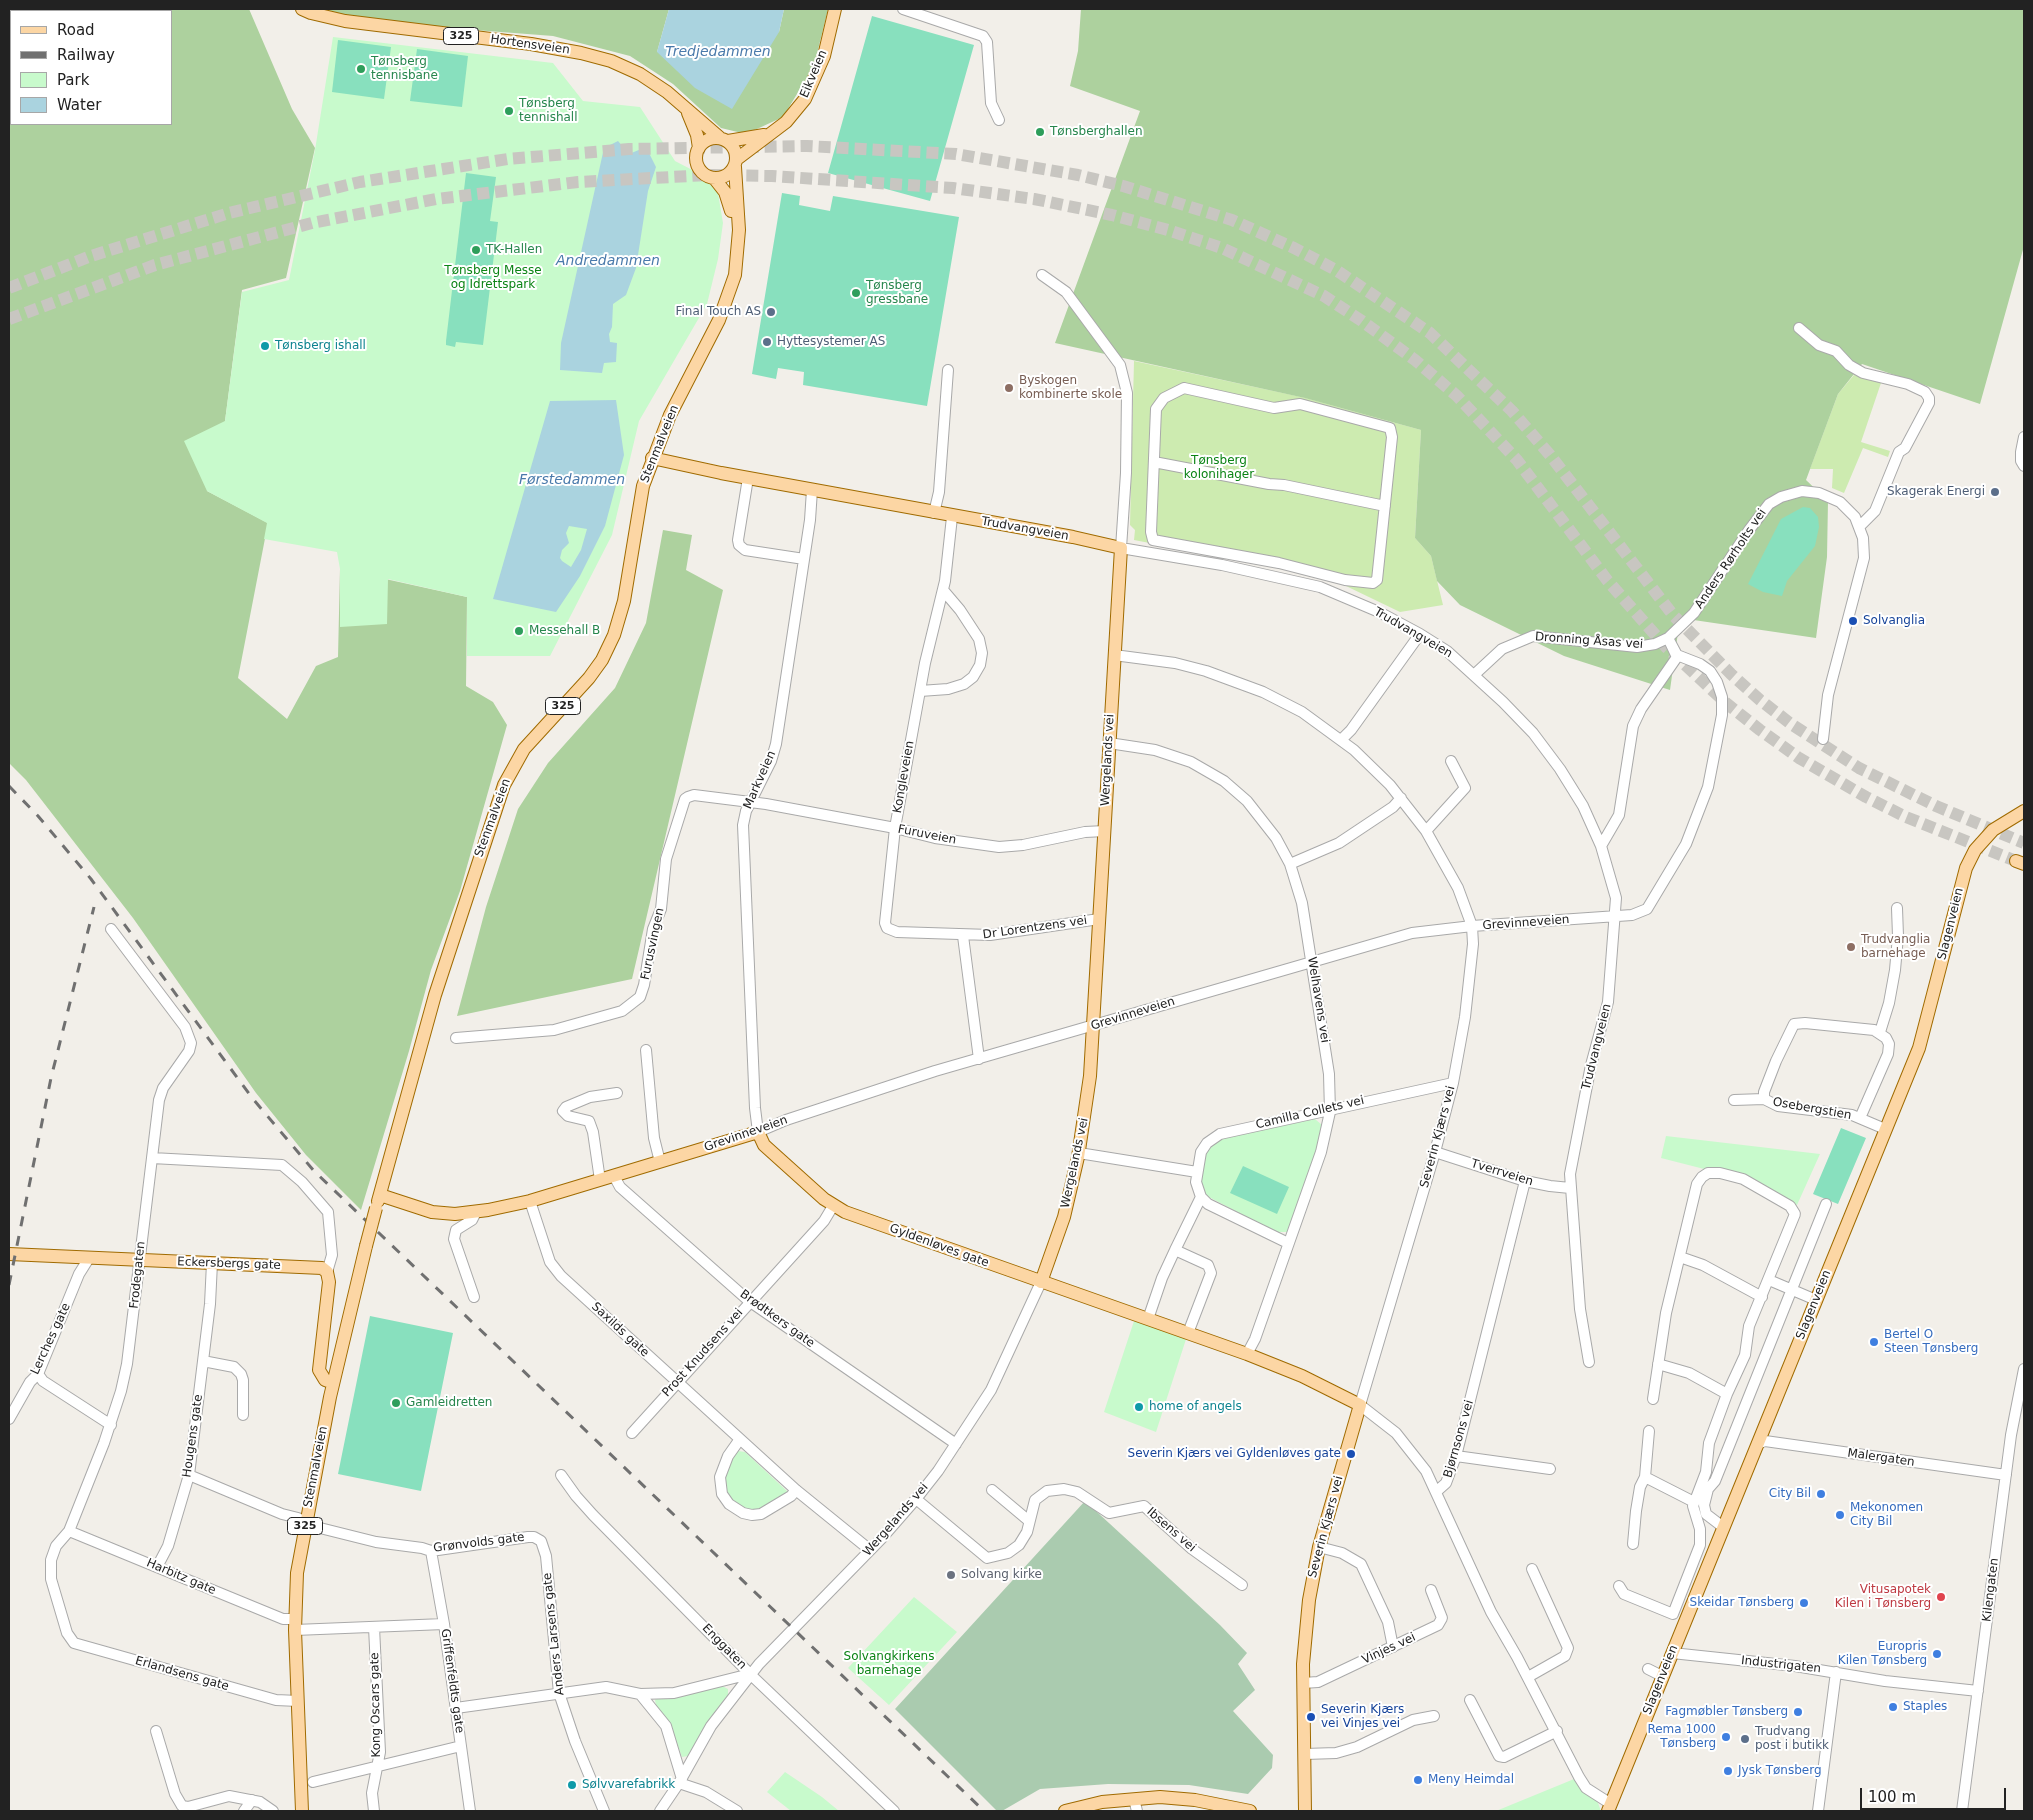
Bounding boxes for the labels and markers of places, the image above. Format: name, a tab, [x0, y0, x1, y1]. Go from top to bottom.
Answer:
place label: Tønsberg tennisbane	[371, 55, 438, 83]
marker: Tønsberg tennisbane	[355, 63, 367, 75]
place label: Tønsberg tennishall	[519, 97, 578, 125]
marker: Tønsberg tennishall	[503, 105, 515, 117]
place label: Tønsberghallen	[1050, 125, 1142, 139]
marker: Tønsberghallen	[1034, 126, 1046, 138]
place label: TK-Hallen	[486, 243, 542, 257]
marker: TK-Hallen	[470, 244, 482, 256]
place label: Tønsberg gressbane	[866, 279, 928, 307]
marker: Tønsberg gressbane	[850, 287, 862, 299]
place label: Final Touch AS	[675, 305, 761, 319]
marker: Final Touch AS	[765, 306, 777, 318]
place label: Hyttesystemer AS	[777, 335, 885, 349]
marker: Hyttesystemer AS	[761, 336, 773, 348]
place label: Tønsberg ishall	[275, 339, 366, 353]
marker: Tønsberg ishall	[259, 340, 271, 352]
place label: Byskogen kombinerte skole	[1019, 374, 1122, 402]
marker: Byskogen kombinerte skole	[1003, 382, 1015, 394]
place label: Skagerak Energi	[1887, 485, 1985, 499]
marker: Skagerak Energi	[1989, 486, 2001, 498]
place label: Solvanglia	[1863, 614, 1925, 628]
marker: Solvanglia	[1847, 615, 1859, 627]
place label: Messehall B	[529, 624, 600, 638]
marker: Messehall B	[513, 625, 525, 637]
place label: Trudvanglia barnehage	[1861, 933, 1930, 961]
marker: Trudvanglia barnehage	[1845, 941, 1857, 953]
place label: Bertel O Steen Tønsberg	[1884, 1328, 1978, 1356]
marker: Bertel O Steen Tønsberg	[1868, 1336, 1880, 1348]
place label: Gamleidretten	[406, 1396, 492, 1410]
marker: Gamleidretten	[390, 1397, 402, 1409]
place label: home of angels	[1149, 1400, 1242, 1414]
marker: home of angels	[1133, 1401, 1145, 1413]
place label: Severin Kjærs vei Gyldenløves gate	[1128, 1447, 1341, 1461]
marker: Severin Kjærs vei Gyldenløves gate	[1345, 1448, 1357, 1460]
place label: City Bil	[1769, 1487, 1811, 1501]
marker: City Bil	[1815, 1488, 1827, 1500]
place label: Mekonomen City Bil	[1850, 1501, 1923, 1529]
marker: Mekonomen City Bil	[1834, 1509, 1846, 1521]
place label: Solvang kirke	[961, 1568, 1042, 1582]
marker: Solvang kirke	[945, 1569, 957, 1581]
place label: Vitusapotek Kilen i Tønsberg	[1835, 1583, 1931, 1611]
marker: Vitusapotek Kilen i Tønsberg	[1935, 1591, 1947, 1603]
place label: Skeidar Tønsberg	[1690, 1596, 1794, 1610]
marker: Skeidar Tønsberg	[1798, 1597, 1810, 1609]
place label: Europris Kilen Tønsberg	[1838, 1640, 1927, 1668]
marker: Europris Kilen Tønsberg	[1931, 1648, 1943, 1660]
place label: Staples	[1903, 1700, 1947, 1714]
marker: Staples	[1887, 1701, 1899, 1713]
place label: Severin Kjærs vei Vinjes vei	[1321, 1703, 1404, 1731]
place label: Fagmøbler Tønsberg	[1665, 1705, 1788, 1719]
marker: Fagmøbler Tønsberg	[1792, 1706, 1804, 1718]
marker: Severin Kjærs vei Vinjes vei	[1305, 1711, 1317, 1723]
place label: Rema 1000 Tønsberg	[1647, 1723, 1716, 1751]
place label: Trudvang post i butikk	[1755, 1725, 1829, 1753]
marker: Rema 1000 Tønsberg	[1720, 1731, 1732, 1743]
marker: Trudvang post i butikk	[1739, 1733, 1751, 1745]
place label: Jysk Tønsberg	[1738, 1764, 1822, 1778]
marker: Jysk Tønsberg	[1722, 1765, 1734, 1777]
place label: Meny Heimdal	[1428, 1773, 1514, 1787]
marker: Meny Heimdal	[1412, 1774, 1424, 1786]
place label: Sølvvarefabrikk	[582, 1778, 675, 1792]
marker: Sølvvarefabrikk	[566, 1779, 578, 1791]

